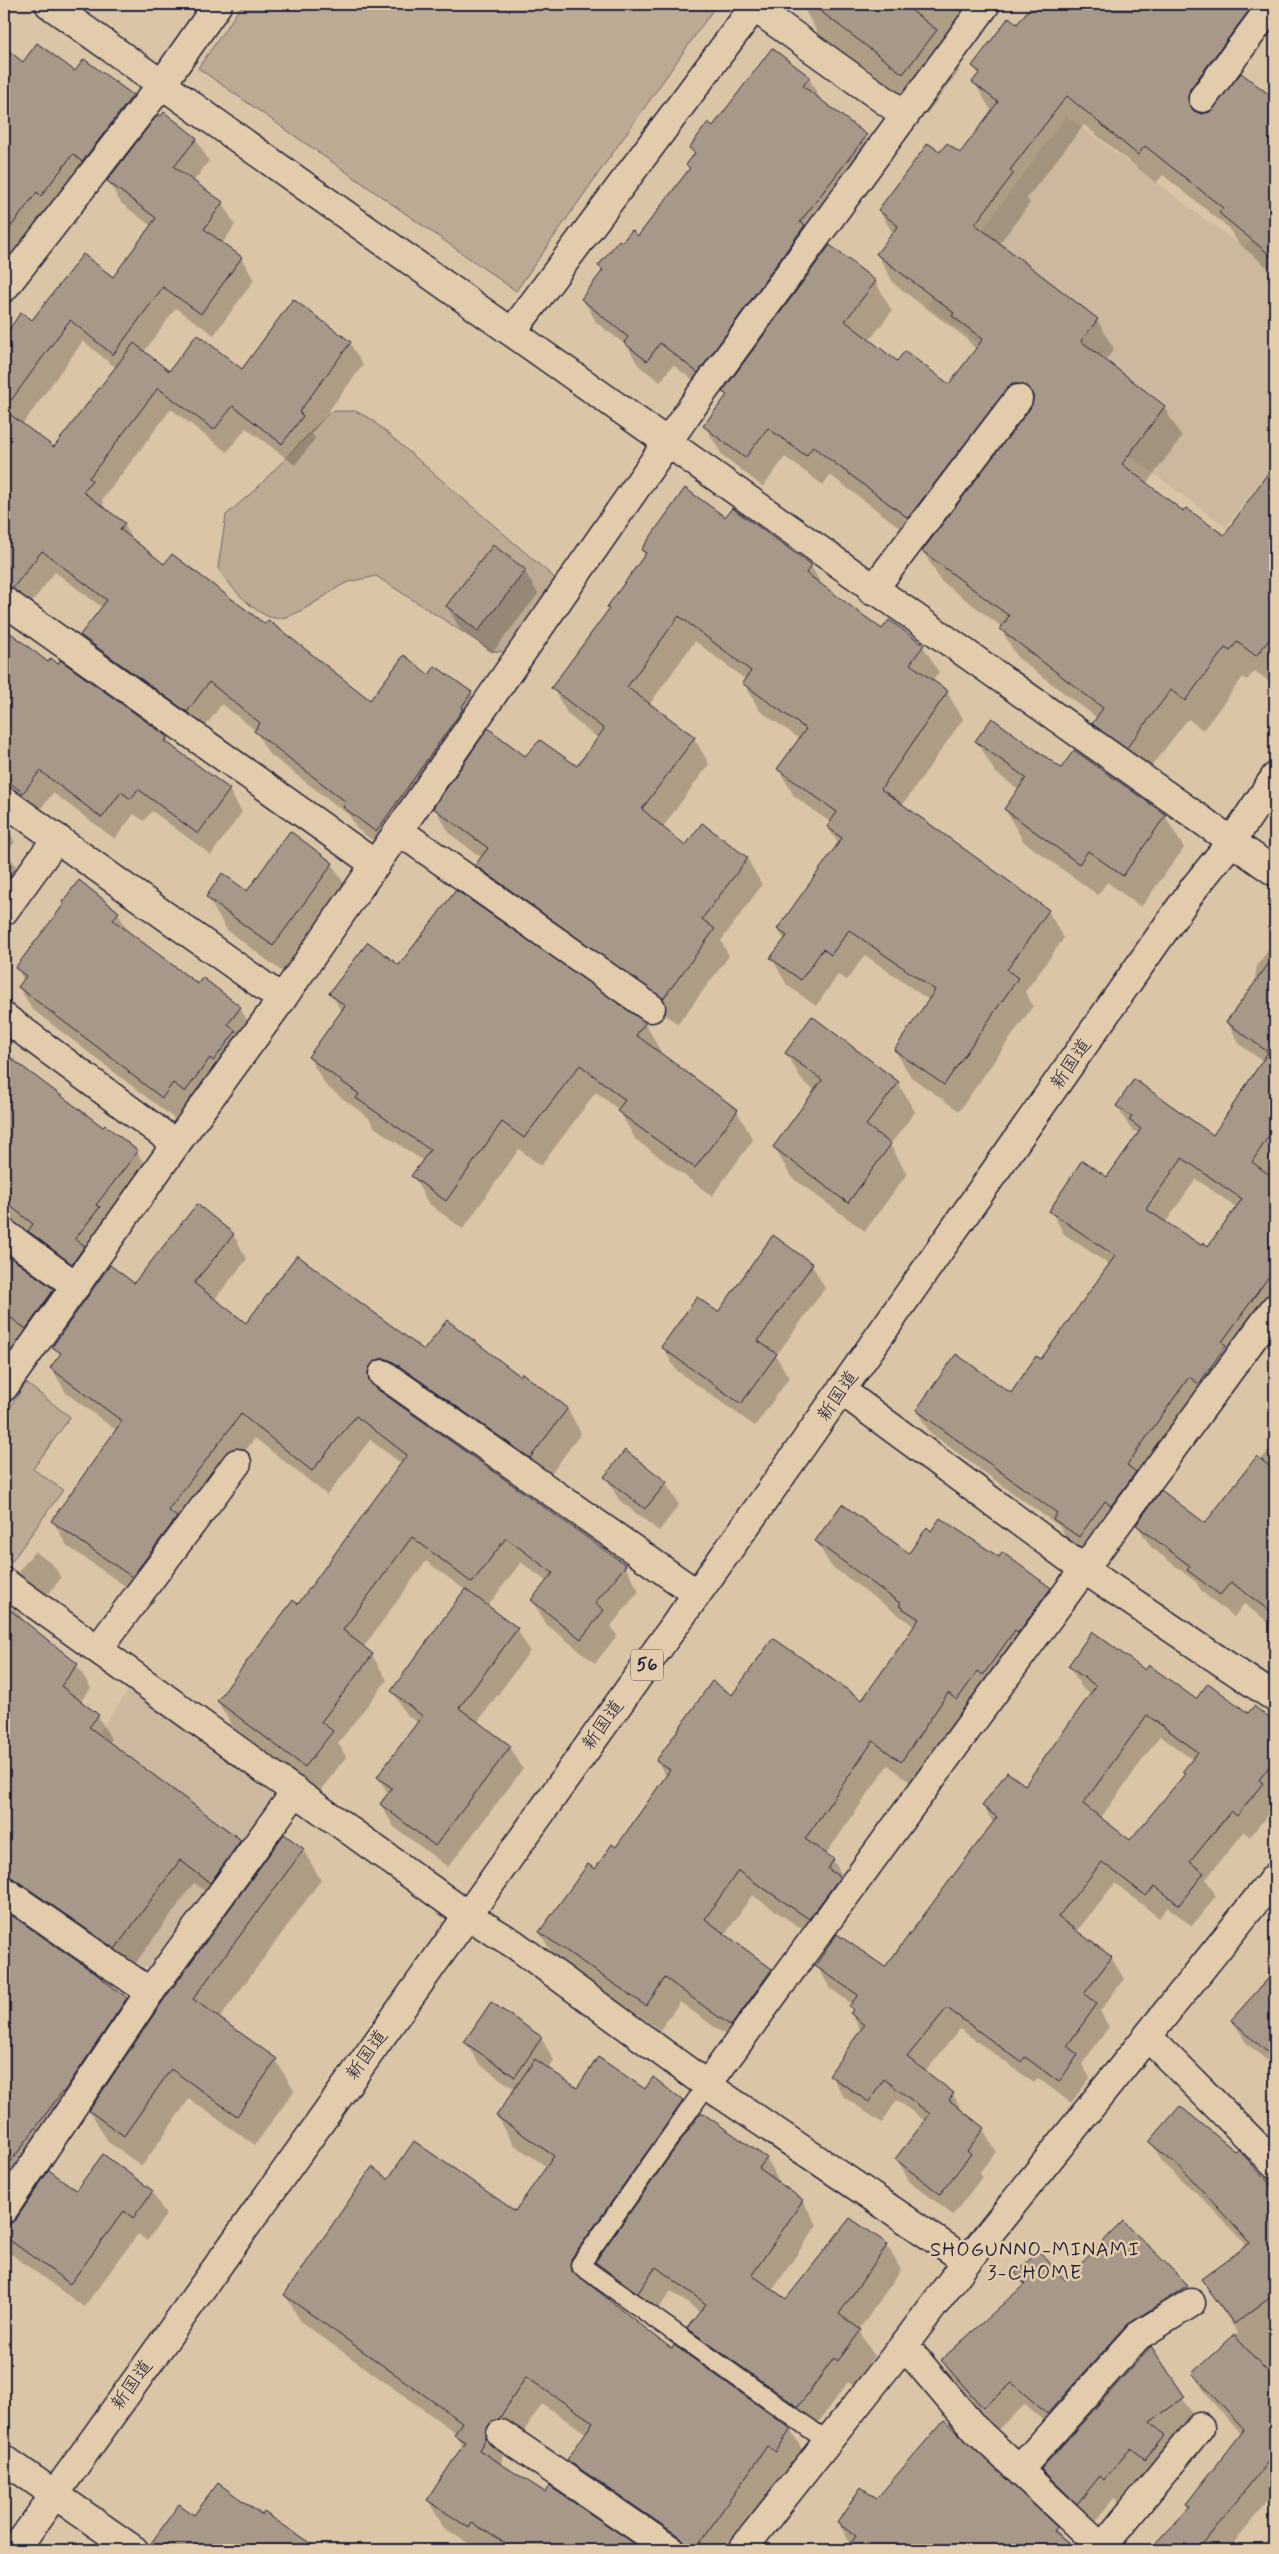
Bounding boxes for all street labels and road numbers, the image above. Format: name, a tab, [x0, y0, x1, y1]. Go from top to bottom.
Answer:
street label: 新国道	[1044, 1033, 1098, 1095]
street label: 新国道	[811, 1365, 865, 1427]
road number: 56	[631, 1650, 663, 1680]
street label: 新国道	[576, 1695, 630, 1755]
street label: 新国道	[340, 2025, 394, 2085]
street label: 新国道	[105, 2355, 159, 2415]

